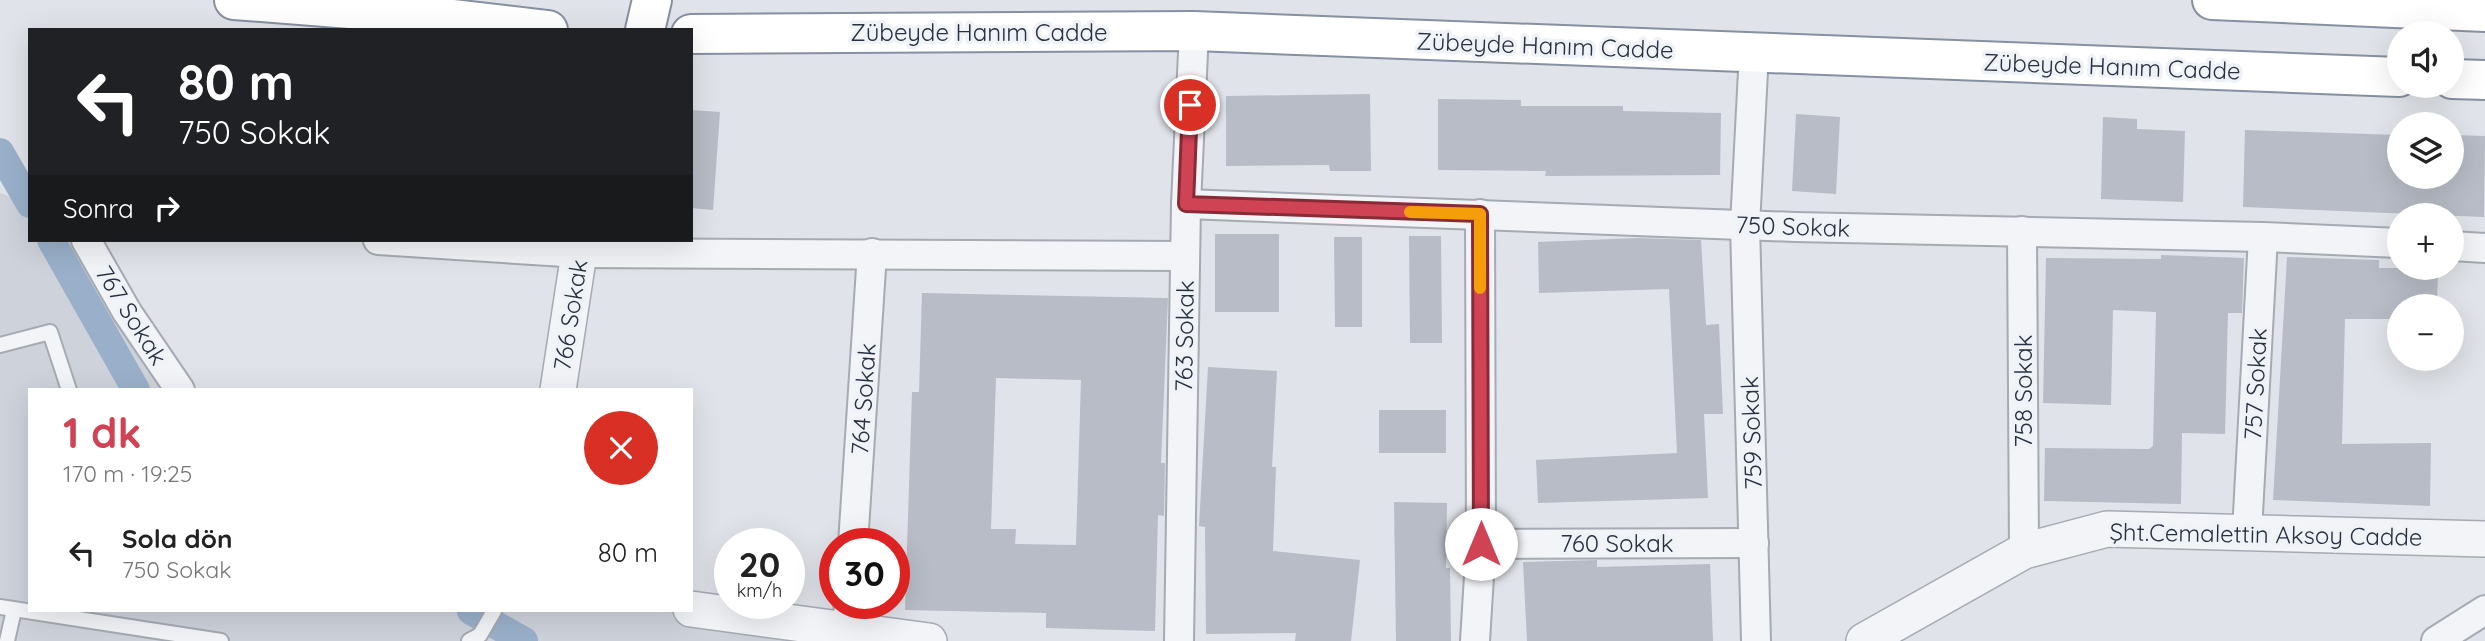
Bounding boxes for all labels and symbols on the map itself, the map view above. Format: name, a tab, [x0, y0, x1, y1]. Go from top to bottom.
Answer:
street label: Zübeyde Hanım Cadde	[850, 17, 1108, 47]
street label: Zübeyde Hanım Cadde	[1416, 26, 1674, 64]
street label: Zübeyde Hanım Cadde	[1983, 47, 2241, 85]
pin	[1160, 75, 1220, 135]
street label: 750 Sokak	[1735, 209, 1851, 243]
street label: 766 Sokak	[546, 257, 594, 373]
street label: 767 Sokak	[90, 260, 174, 370]
street label: 763 Sokak	[1168, 280, 1200, 392]
street label: 757 Sokak	[2237, 327, 2273, 441]
street label: 758 Sokak	[2008, 334, 2038, 448]
street label: 764 Sokak	[844, 342, 882, 456]
street label: 759 Sokak	[1734, 376, 1768, 490]
position arrow	[1444, 507, 1518, 581]
street label: Şht.Cemalettin Aksoy Cadde	[2109, 516, 2423, 552]
speed limit sign: 30	[819, 528, 910, 619]
street label: 760 Sokak	[1560, 528, 1674, 558]

